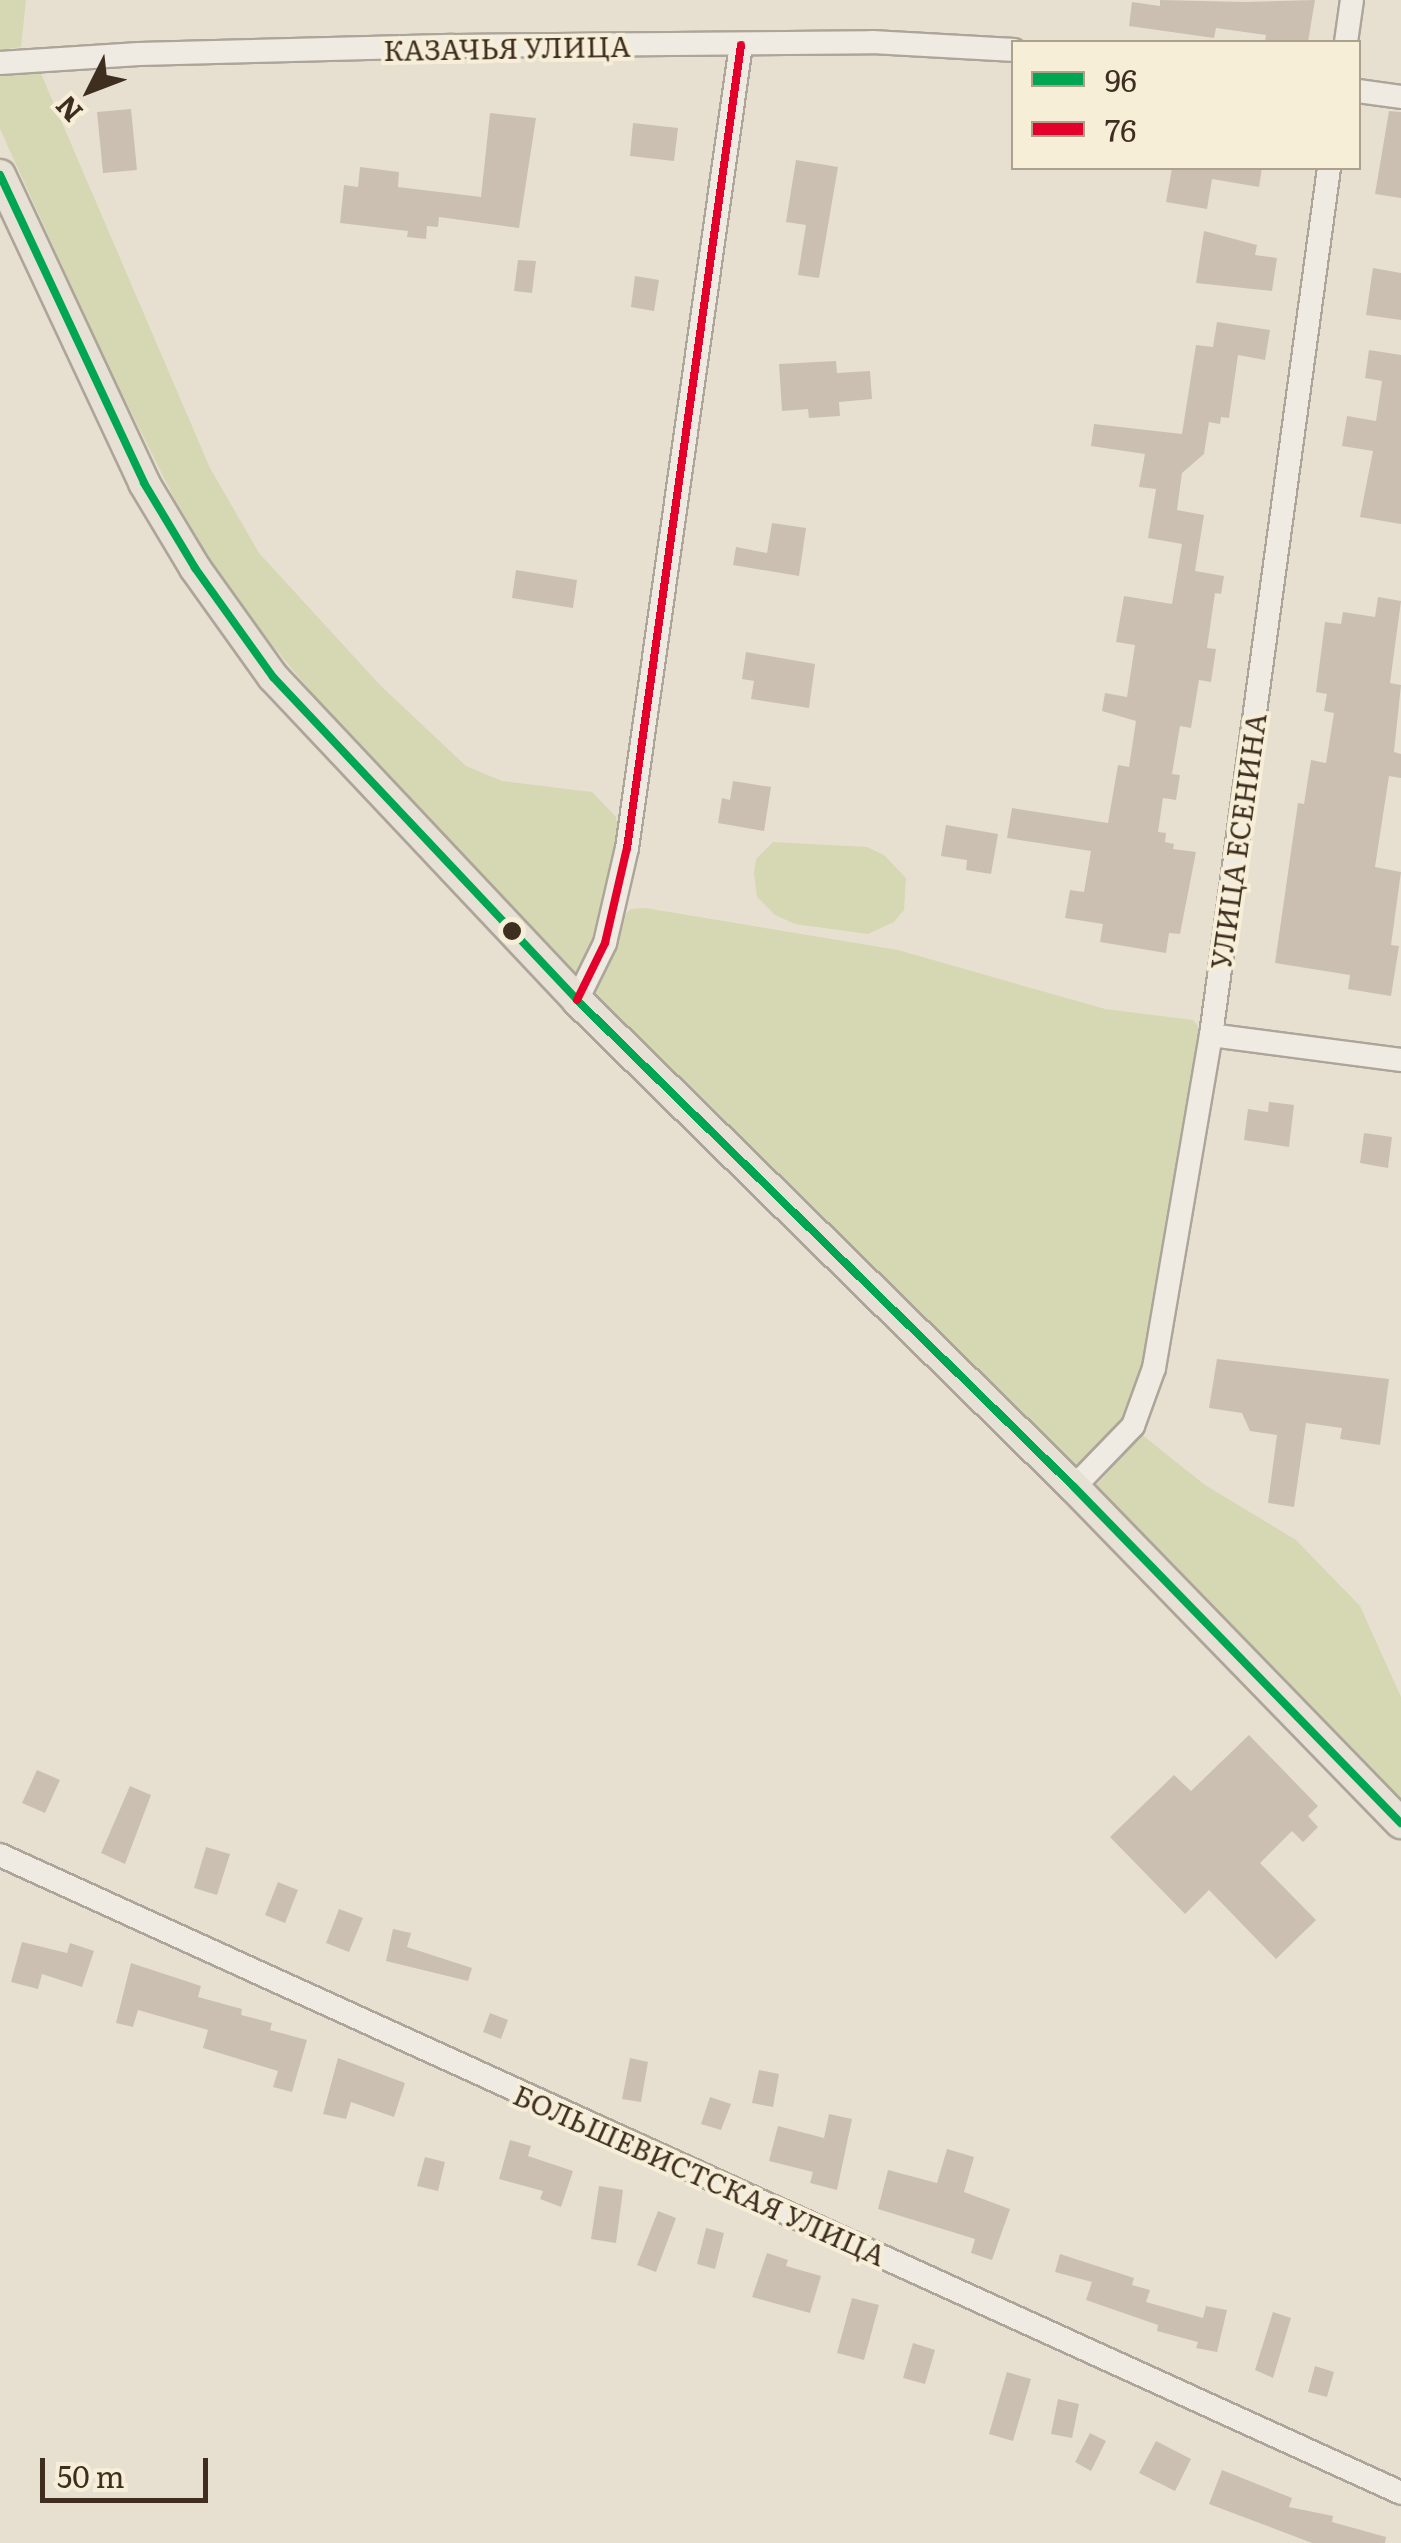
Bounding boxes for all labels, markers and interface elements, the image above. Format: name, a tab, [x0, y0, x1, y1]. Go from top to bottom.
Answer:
street label: КАЗАЧЬЯ УЛИЦА	[383, 28, 631, 66]
north arrow	[40, 40, 140, 140]
legend	[1011, 40, 1361, 170]
text: 96	[1105, 57, 1137, 101]
text: N	[44, 87, 91, 133]
text: 76	[1105, 107, 1136, 151]
street label: УЛИЦА ЕСЕНИНА	[1202, 711, 1272, 971]
unlabelled marker	[502, 921, 522, 941]
street label: БОЛЬШЕВИСТСКАЯ УЛИЦА	[509, 2077, 891, 2271]
scale bar	[45, 2438, 212, 2500]
text: 50 m	[57, 2453, 125, 2497]

